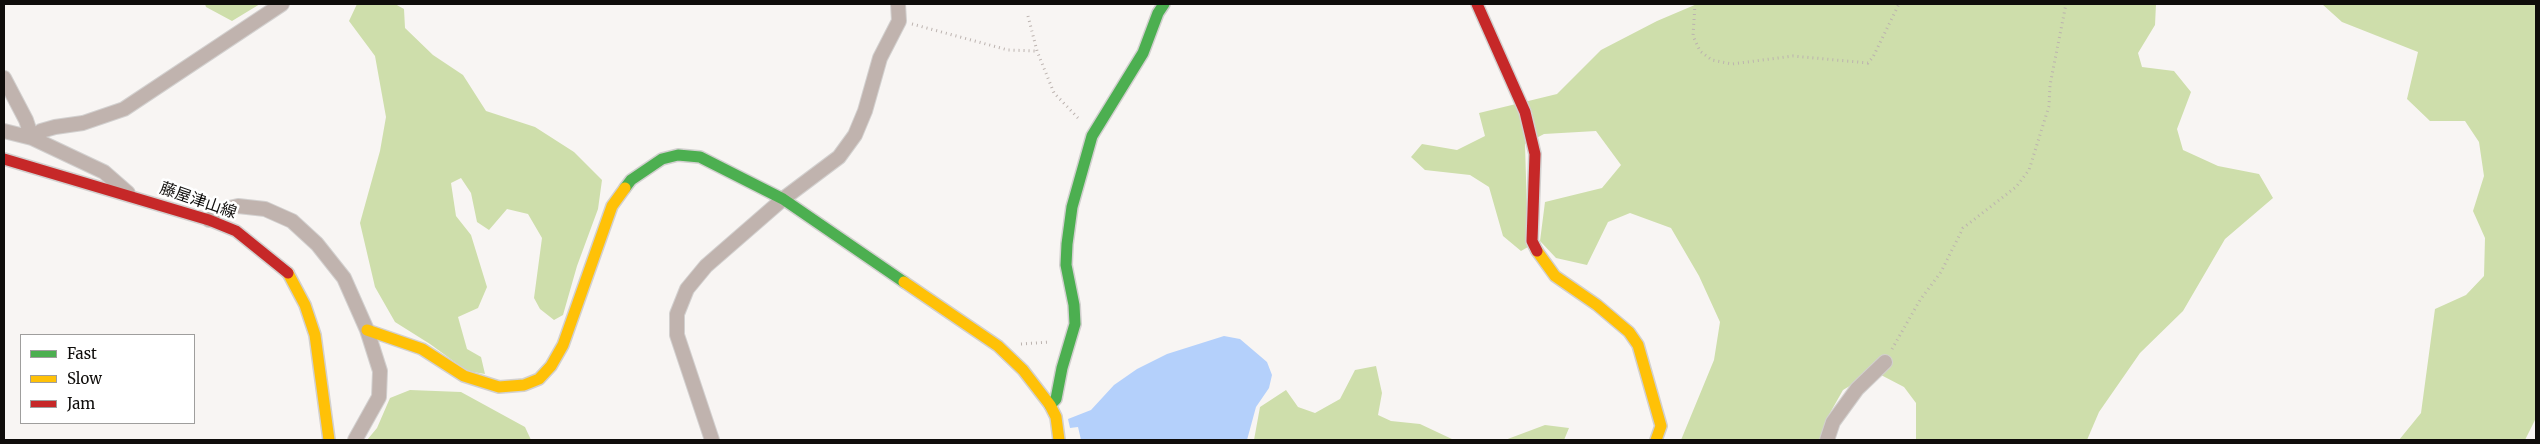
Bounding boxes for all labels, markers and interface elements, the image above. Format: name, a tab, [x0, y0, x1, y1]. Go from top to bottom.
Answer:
street label: 藤屋津山線	[157, 179, 239, 223]
legend	[20, 334, 195, 424]
text: Fast	[67, 344, 97, 363]
text: Slow	[67, 369, 102, 388]
text: Jam	[67, 394, 95, 413]

